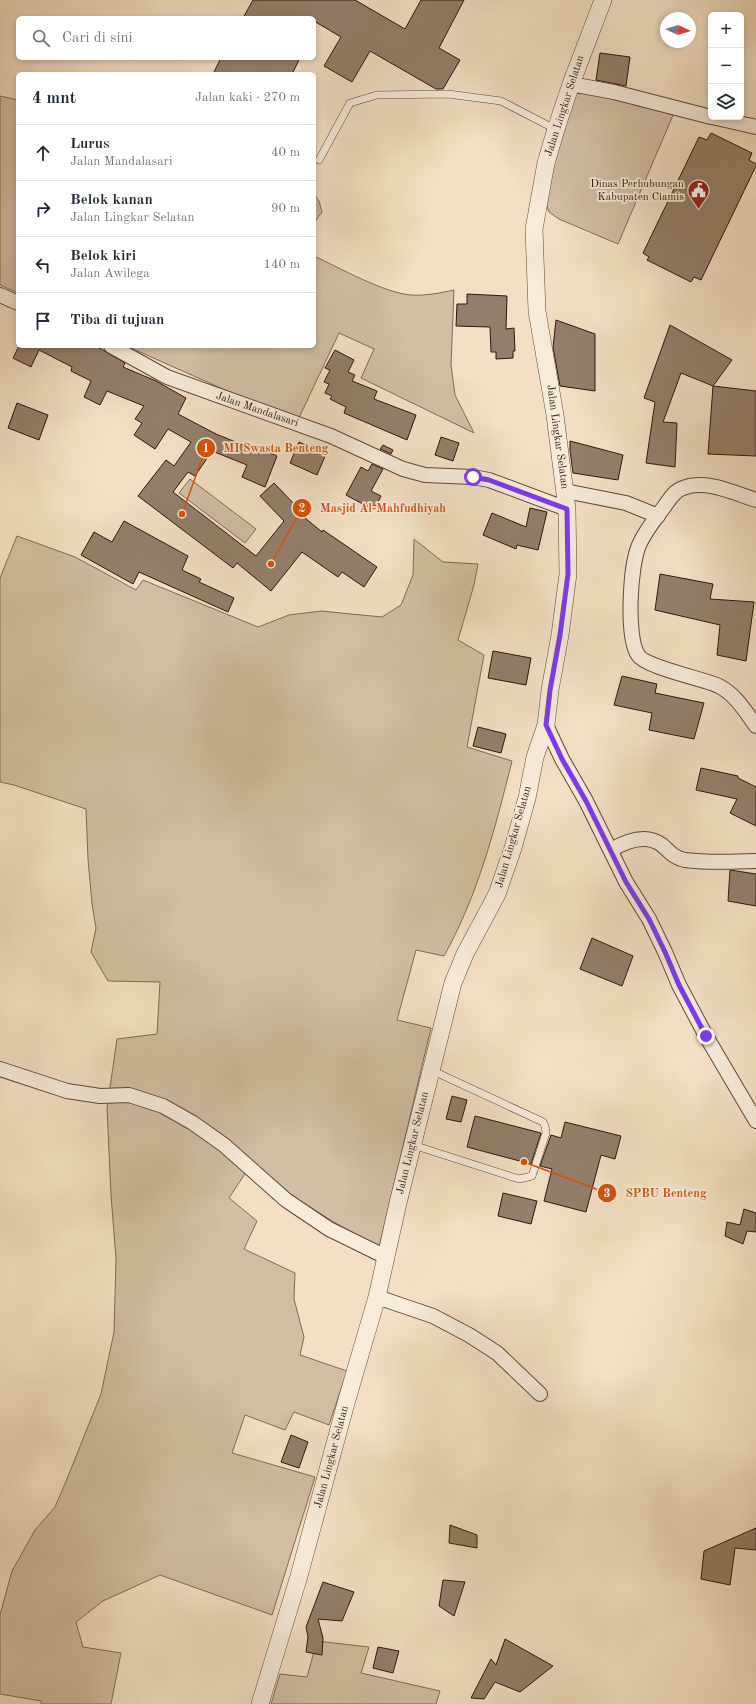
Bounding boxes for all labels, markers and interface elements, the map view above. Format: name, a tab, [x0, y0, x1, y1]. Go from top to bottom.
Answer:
north arrow	[660, 12, 696, 48]
map controls	[708, 12, 744, 120]
button: +	[708, 12, 744, 48]
search box	[16, 16, 316, 60]
icon: search	[30, 27, 52, 49]
text: Cari di sini	[62, 31, 133, 46]
button: −	[708, 48, 744, 84]
street label: Jalan Lingkar Selatan	[544, 54, 587, 158]
button: layers	[708, 84, 744, 120]
text: 4 mnt	[32, 90, 76, 107]
text: Jalan kaki · 270 m	[195, 91, 300, 104]
text: Lurus	[70, 137, 110, 152]
icon: ahead	[32, 142, 54, 164]
text: 40 m	[271, 146, 300, 159]
text: Jalan Mandalasari	[70, 155, 172, 168]
public building icon: Dinas Perhubungan Kabupaten Ciamis	[686, 177, 712, 210]
place label: Dinas Perhubungan Kabupaten Ciamis	[590, 179, 684, 203]
text: Belok kanan	[70, 193, 153, 208]
icon: right	[32, 198, 54, 220]
text: 90 m	[271, 202, 300, 215]
text: Jalan Lingkar Selatan	[70, 211, 194, 224]
text: Belok kiri	[70, 249, 136, 264]
icon: left	[32, 254, 54, 276]
text: 140 m	[263, 258, 300, 271]
text: Jalan Awilega	[70, 267, 150, 280]
icon: arrive	[32, 310, 54, 332]
text: Tiba di tujuan	[70, 313, 164, 328]
street label: Jalan Lingkar Selatan	[544, 384, 570, 490]
street label: Jalan Mandalasari	[214, 391, 300, 429]
callout: MI Swasta Benteng	[196, 436, 337, 460]
text: 1	[203, 443, 209, 455]
text: MI Swasta Benteng	[224, 443, 329, 455]
route start	[464, 468, 482, 486]
callout: Masjid Al-Mahfudhiyah	[292, 496, 454, 520]
text: 2	[299, 503, 306, 515]
text: Masjid Al-Mahfudhiyah	[320, 503, 446, 515]
street label: Jalan Lingkar Selatan	[494, 785, 534, 889]
route end	[697, 1027, 715, 1045]
street label: Jalan Lingkar Selatan	[395, 1091, 431, 1195]
callout: SPBU Benteng	[597, 1181, 714, 1205]
text: 3	[604, 1188, 611, 1200]
text: SPBU Benteng	[625, 1188, 707, 1200]
street label: Jalan Lingkar Selatan	[313, 1405, 351, 1509]

